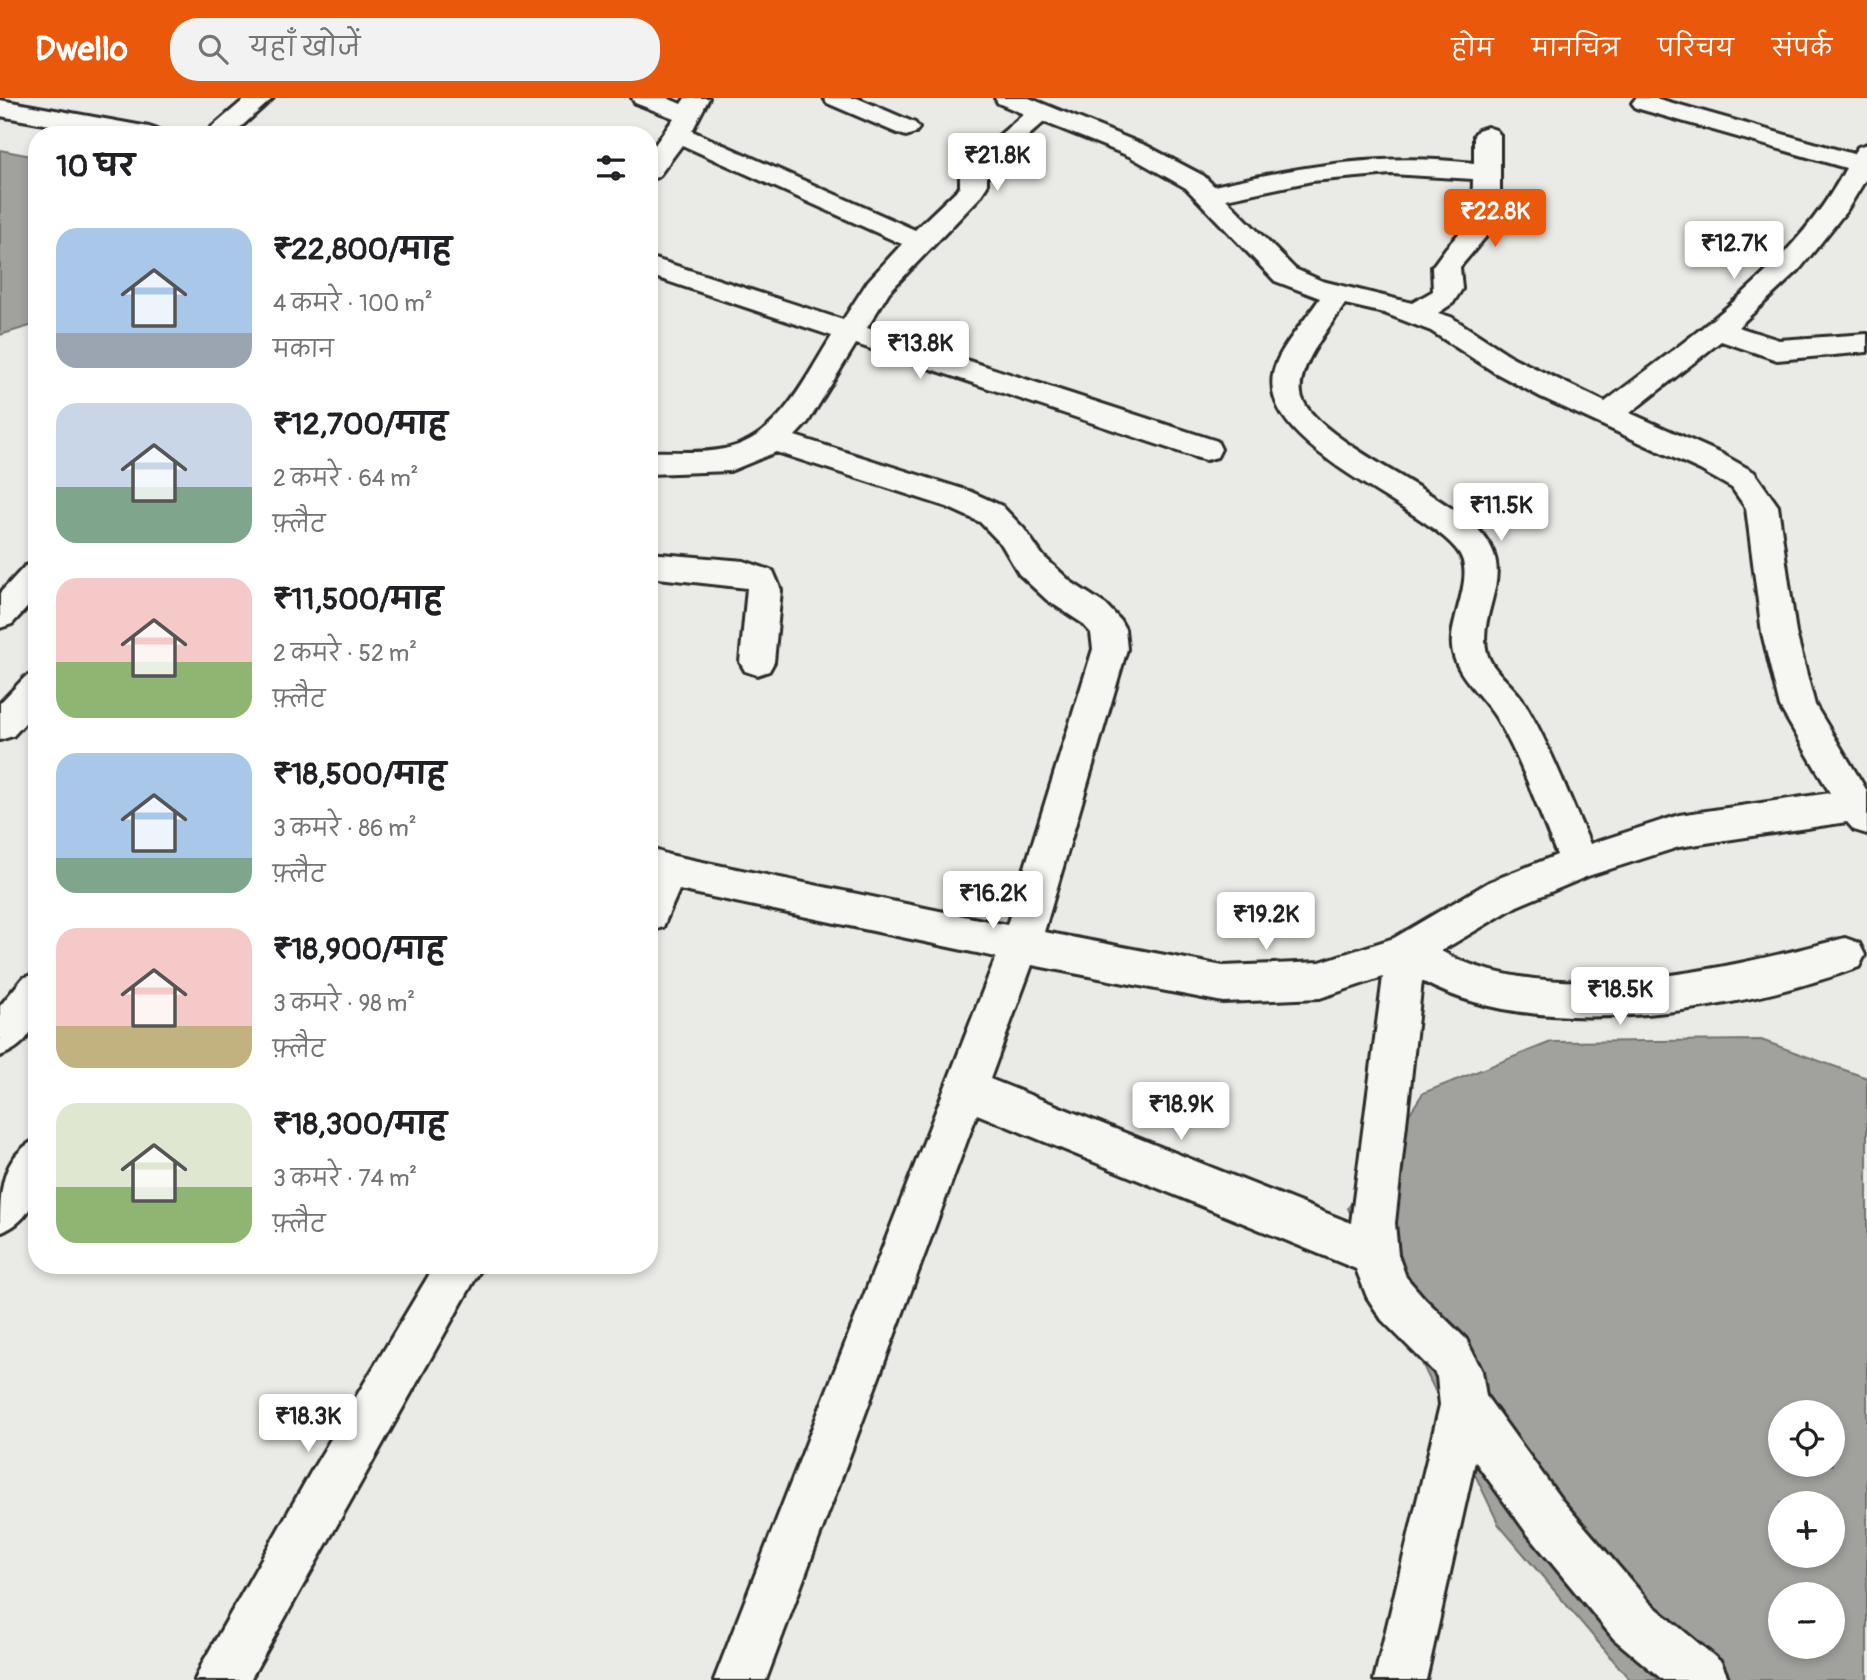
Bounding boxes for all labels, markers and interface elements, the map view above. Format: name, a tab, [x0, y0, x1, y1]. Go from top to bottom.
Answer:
search box	[170, 18, 660, 81]
text: Dwello	[35, 29, 128, 70]
icon: search	[194, 30, 232, 68]
text: यहाँ खोजें	[250, 32, 360, 64]
text: होम	[1451, 34, 1494, 63]
text: मानचित्र	[1532, 34, 1620, 63]
text: परिचय	[1658, 34, 1734, 63]
text: संपर्क	[1772, 34, 1832, 63]
pin: ₹21.8K	[940, 134, 1054, 193]
text: ₹21.8K	[964, 141, 1030, 170]
text: 10 घर	[56, 148, 135, 185]
icon: filters	[592, 149, 630, 187]
pin: ₹22.8K	[1438, 190, 1552, 249]
text: ₹22.8K	[1460, 197, 1530, 226]
pin: ₹12.7K	[1677, 222, 1791, 281]
text: ₹12.7K	[1701, 229, 1767, 258]
text: ₹22,800/माह	[273, 231, 452, 268]
icon: home	[112, 256, 196, 340]
text: 4 कमरे · 100 m²	[273, 289, 433, 318]
pin: ₹13.8K	[863, 322, 977, 381]
text: ₹13.8K	[887, 329, 953, 358]
text: मकान	[273, 335, 334, 364]
text: ₹12,700/माह	[273, 406, 447, 443]
icon: home	[112, 431, 196, 515]
text: 2 कमरे · 64 m²	[273, 464, 418, 493]
pin: ₹11.5K	[1444, 484, 1558, 543]
text: ₹11.5K	[1469, 491, 1533, 520]
text: फ़्लैट	[273, 510, 325, 539]
text: ₹11,500/माह	[273, 581, 443, 618]
icon: home	[112, 606, 196, 690]
text: 2 कमरे · 52 m²	[273, 639, 417, 668]
text: फ़्लैट	[273, 685, 325, 714]
text: ₹18,500/माह	[273, 756, 446, 793]
icon: home	[112, 781, 196, 865]
text: 3 कमरे · 86 m²	[273, 814, 417, 843]
text: फ़्लैट	[273, 860, 325, 889]
pin: ₹16.2K	[936, 872, 1050, 931]
text: ₹16.2K	[959, 879, 1027, 908]
pin: ₹19.2K	[1209, 892, 1323, 952]
text: ₹19.2K	[1233, 900, 1299, 929]
text: ₹18,900/माह	[273, 931, 445, 968]
icon: home	[112, 956, 196, 1040]
pin: ₹18.5K	[1563, 968, 1677, 1027]
text: ₹18.5K	[1587, 975, 1653, 1004]
text: 3 कमरे · 98 m²	[273, 989, 415, 1018]
text: फ़्लैट	[273, 1035, 325, 1064]
pin: ₹18.9K	[1124, 1082, 1238, 1142]
text: ₹18.9K	[1148, 1090, 1214, 1119]
text: ₹18,300/माह	[273, 1106, 447, 1143]
icon: home	[112, 1131, 196, 1215]
text: 3 कमरे · 74 m²	[273, 1164, 417, 1193]
text: फ़्लैट	[273, 1210, 325, 1239]
pin: ₹18.3K	[251, 1394, 365, 1454]
map controls	[1768, 1400, 1845, 1659]
button: locate	[1768, 1400, 1845, 1477]
text: ₹18.3K	[275, 1402, 341, 1431]
button: +	[1768, 1491, 1845, 1568]
button: −	[1768, 1582, 1845, 1659]

